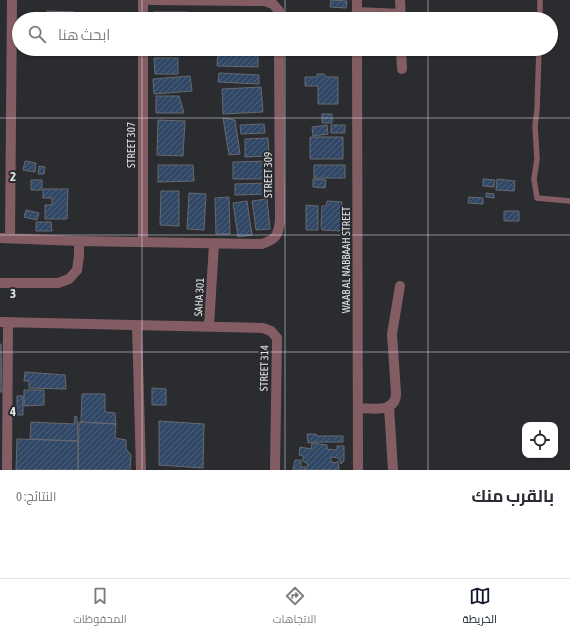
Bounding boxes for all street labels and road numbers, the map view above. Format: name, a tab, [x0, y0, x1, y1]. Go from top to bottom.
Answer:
street label: STREET 307	[125, 122, 137, 168]
street label: STREET 309	[262, 152, 274, 198]
street label: WAAB AL NABBAAH STREET	[340, 207, 352, 313]
street label: SAHA 301	[192, 277, 206, 317]
street label: STREET 314	[258, 345, 270, 391]

